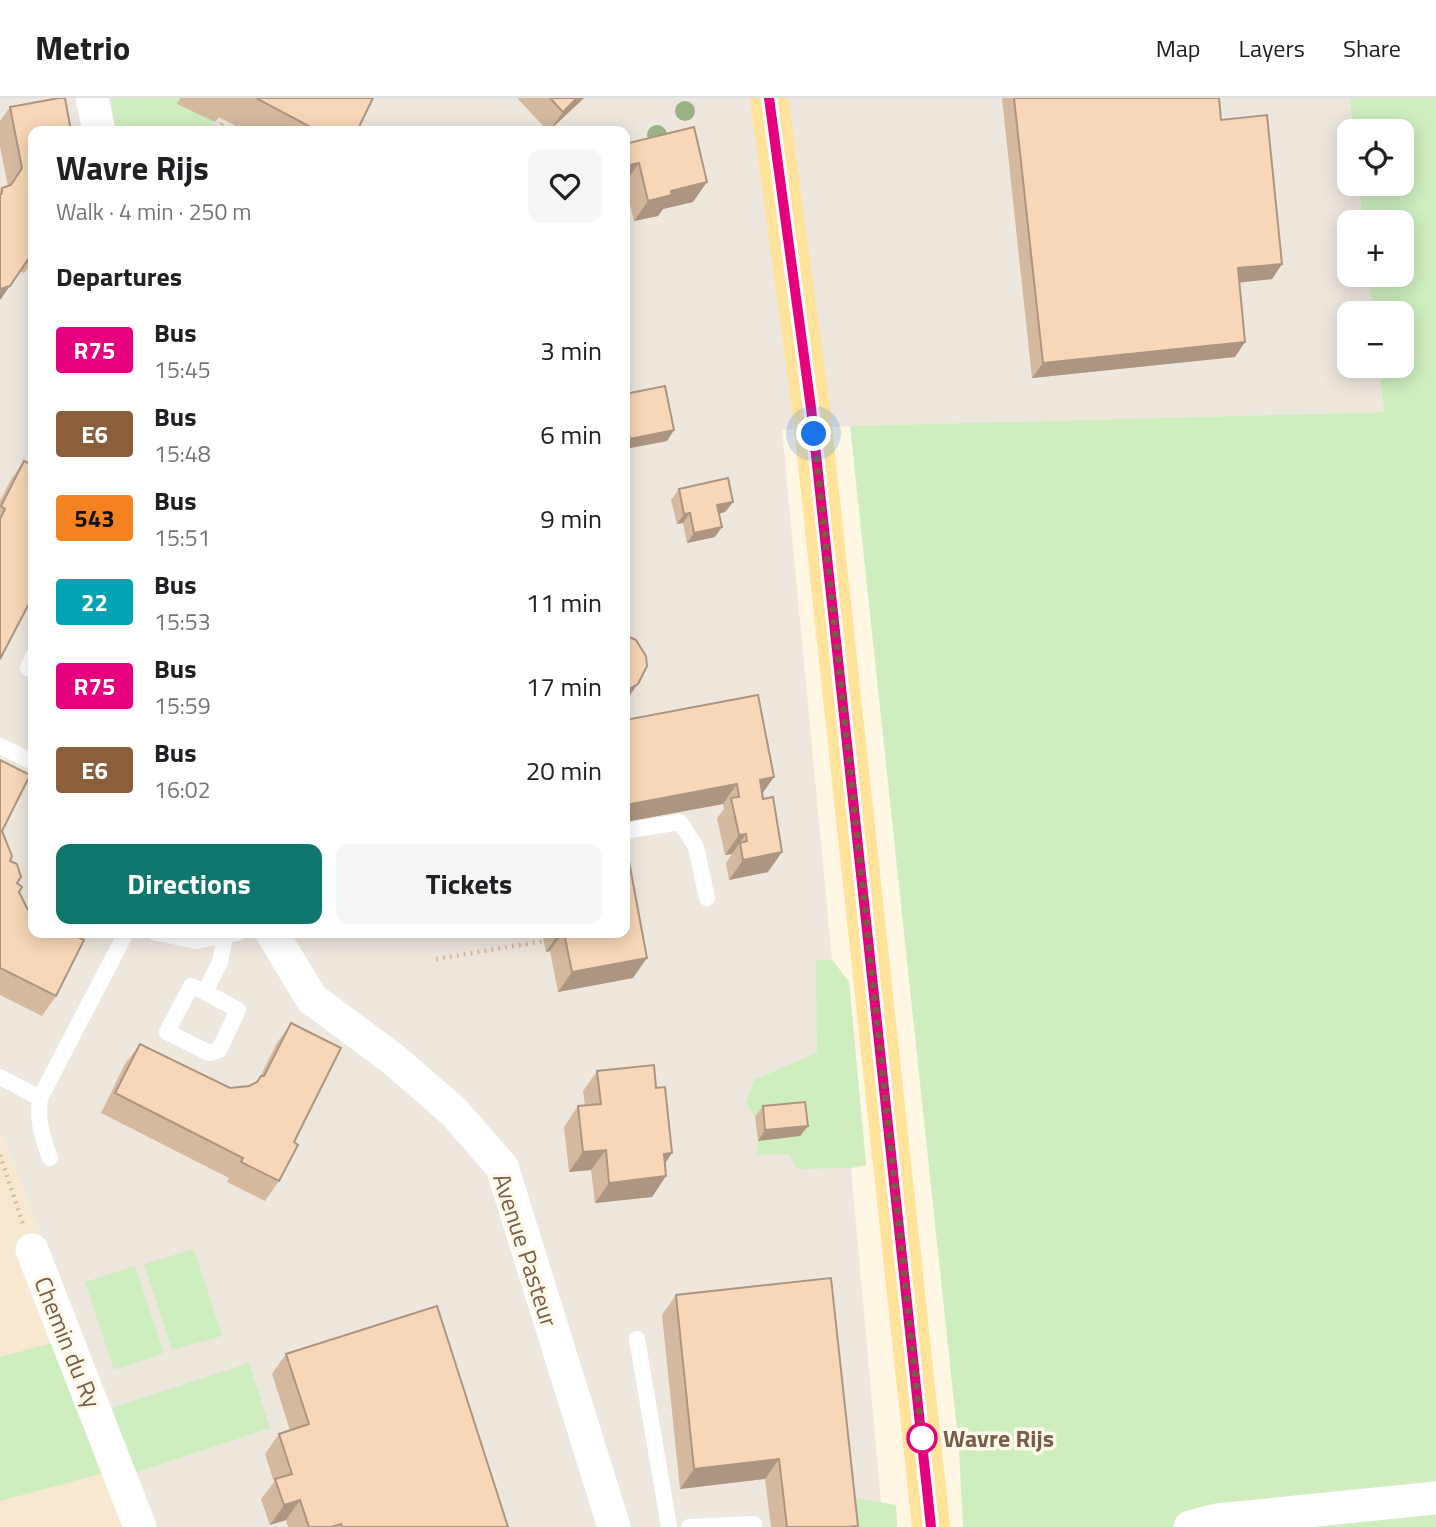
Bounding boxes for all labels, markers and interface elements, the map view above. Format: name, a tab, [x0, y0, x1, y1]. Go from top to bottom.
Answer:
text: Metrio	[35, 23, 130, 73]
text: Map	[1156, 30, 1201, 66]
text: Layers	[1239, 30, 1305, 66]
text: Share	[1343, 30, 1401, 66]
map controls	[1337, 119, 1414, 378]
button: locate	[1337, 119, 1414, 196]
text: Wavre Rijs	[56, 143, 209, 193]
button: heart	[528, 149, 602, 223]
text: Walk · 4 min · 250 m	[56, 194, 252, 229]
button: +	[1337, 210, 1414, 287]
text: Departures	[56, 257, 182, 296]
button: −	[1337, 301, 1414, 378]
text: Bus	[154, 313, 196, 352]
text: 3 min	[540, 331, 602, 370]
text: R75	[74, 332, 115, 368]
text: 15:45	[154, 352, 211, 387]
text: Bus	[154, 397, 196, 436]
text: 6 min	[540, 415, 602, 454]
text: E6	[81, 416, 108, 452]
your location	[796, 416, 831, 451]
text: 15:48	[154, 436, 211, 471]
text: Bus	[154, 481, 196, 520]
text: 9 min	[540, 499, 602, 538]
text: 543	[74, 500, 115, 536]
text: 15:51	[154, 520, 211, 555]
text: Bus	[154, 565, 196, 604]
text: 11 min	[526, 583, 602, 622]
text: 22	[81, 584, 108, 620]
text: 15:53	[154, 604, 211, 639]
text: Bus	[154, 649, 196, 688]
text: 17 min	[526, 667, 602, 706]
text: R75	[74, 668, 115, 704]
text: 15:59	[154, 688, 211, 723]
text: Bus	[154, 733, 196, 772]
text: 20 min	[526, 751, 602, 790]
text: E6	[81, 752, 108, 788]
text: 16:02	[154, 772, 211, 807]
button: Directions	[56, 844, 322, 924]
button: Tickets	[336, 844, 602, 924]
street label: Avenue Pasteur	[484, 1169, 568, 1331]
street label: Chemin du Ry	[25, 1271, 111, 1413]
place label: Wavre Rijs	[943, 1420, 1054, 1456]
marker: Wavre Rijs	[907, 1423, 937, 1453]

